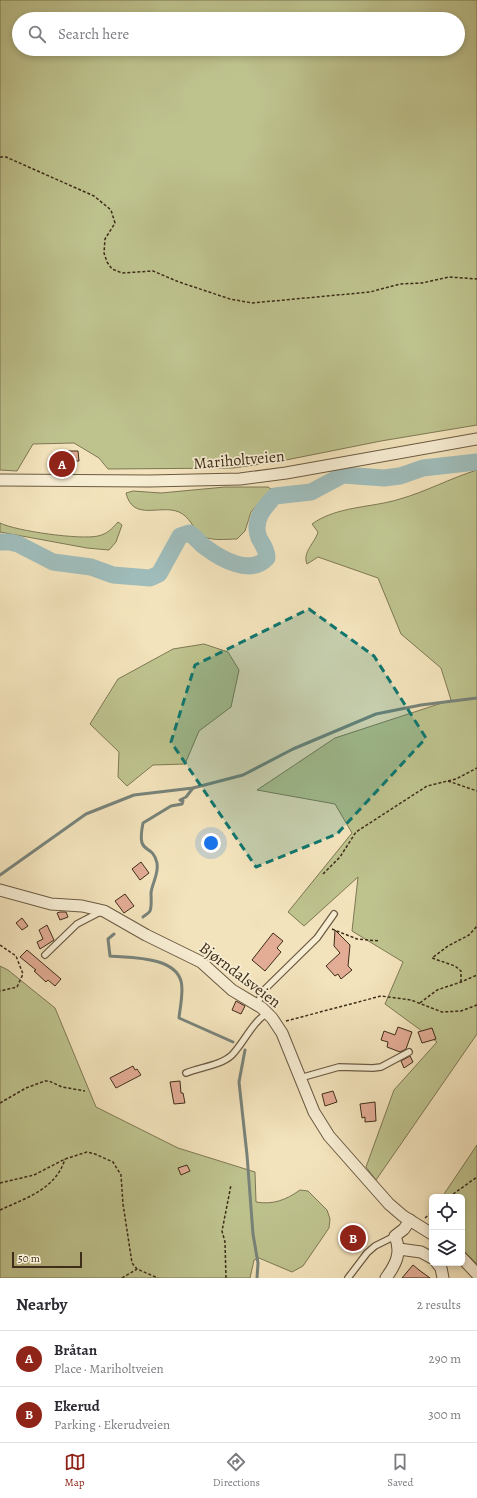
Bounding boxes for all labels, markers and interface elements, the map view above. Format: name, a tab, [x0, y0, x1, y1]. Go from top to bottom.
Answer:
search box	[12, 12, 465, 56]
icon: search	[26, 23, 48, 45]
text: Search here	[58, 24, 129, 44]
street label: Mariholtveien	[192, 445, 286, 475]
pin: A	[49, 449, 75, 479]
your location	[201, 833, 221, 853]
street label: Bjørndalsveien	[195, 937, 286, 1013]
map controls	[429, 1194, 465, 1266]
button: locate	[429, 1194, 465, 1230]
pin: B	[340, 1223, 366, 1253]
button: layers	[429, 1230, 465, 1266]
scale bar	[12, 1250, 82, 1269]
text: 50 m	[18, 1251, 40, 1266]
text: Nearby	[16, 1293, 67, 1316]
text: 2 results	[417, 1296, 461, 1313]
text: Bråtan	[54, 1340, 97, 1360]
text: A	[25, 1350, 33, 1367]
text: 290 m	[429, 1350, 461, 1367]
text: Place · Mariholtveien	[54, 1360, 164, 1377]
text: Ekerud	[54, 1396, 100, 1416]
text: B	[25, 1406, 33, 1423]
text: 300 m	[428, 1406, 461, 1423]
text: Parking · Ekerudveien	[54, 1416, 170, 1433]
tab: Map	[64, 1451, 86, 1490]
tab: Directions	[213, 1451, 260, 1490]
tab: Saved	[387, 1451, 413, 1490]

